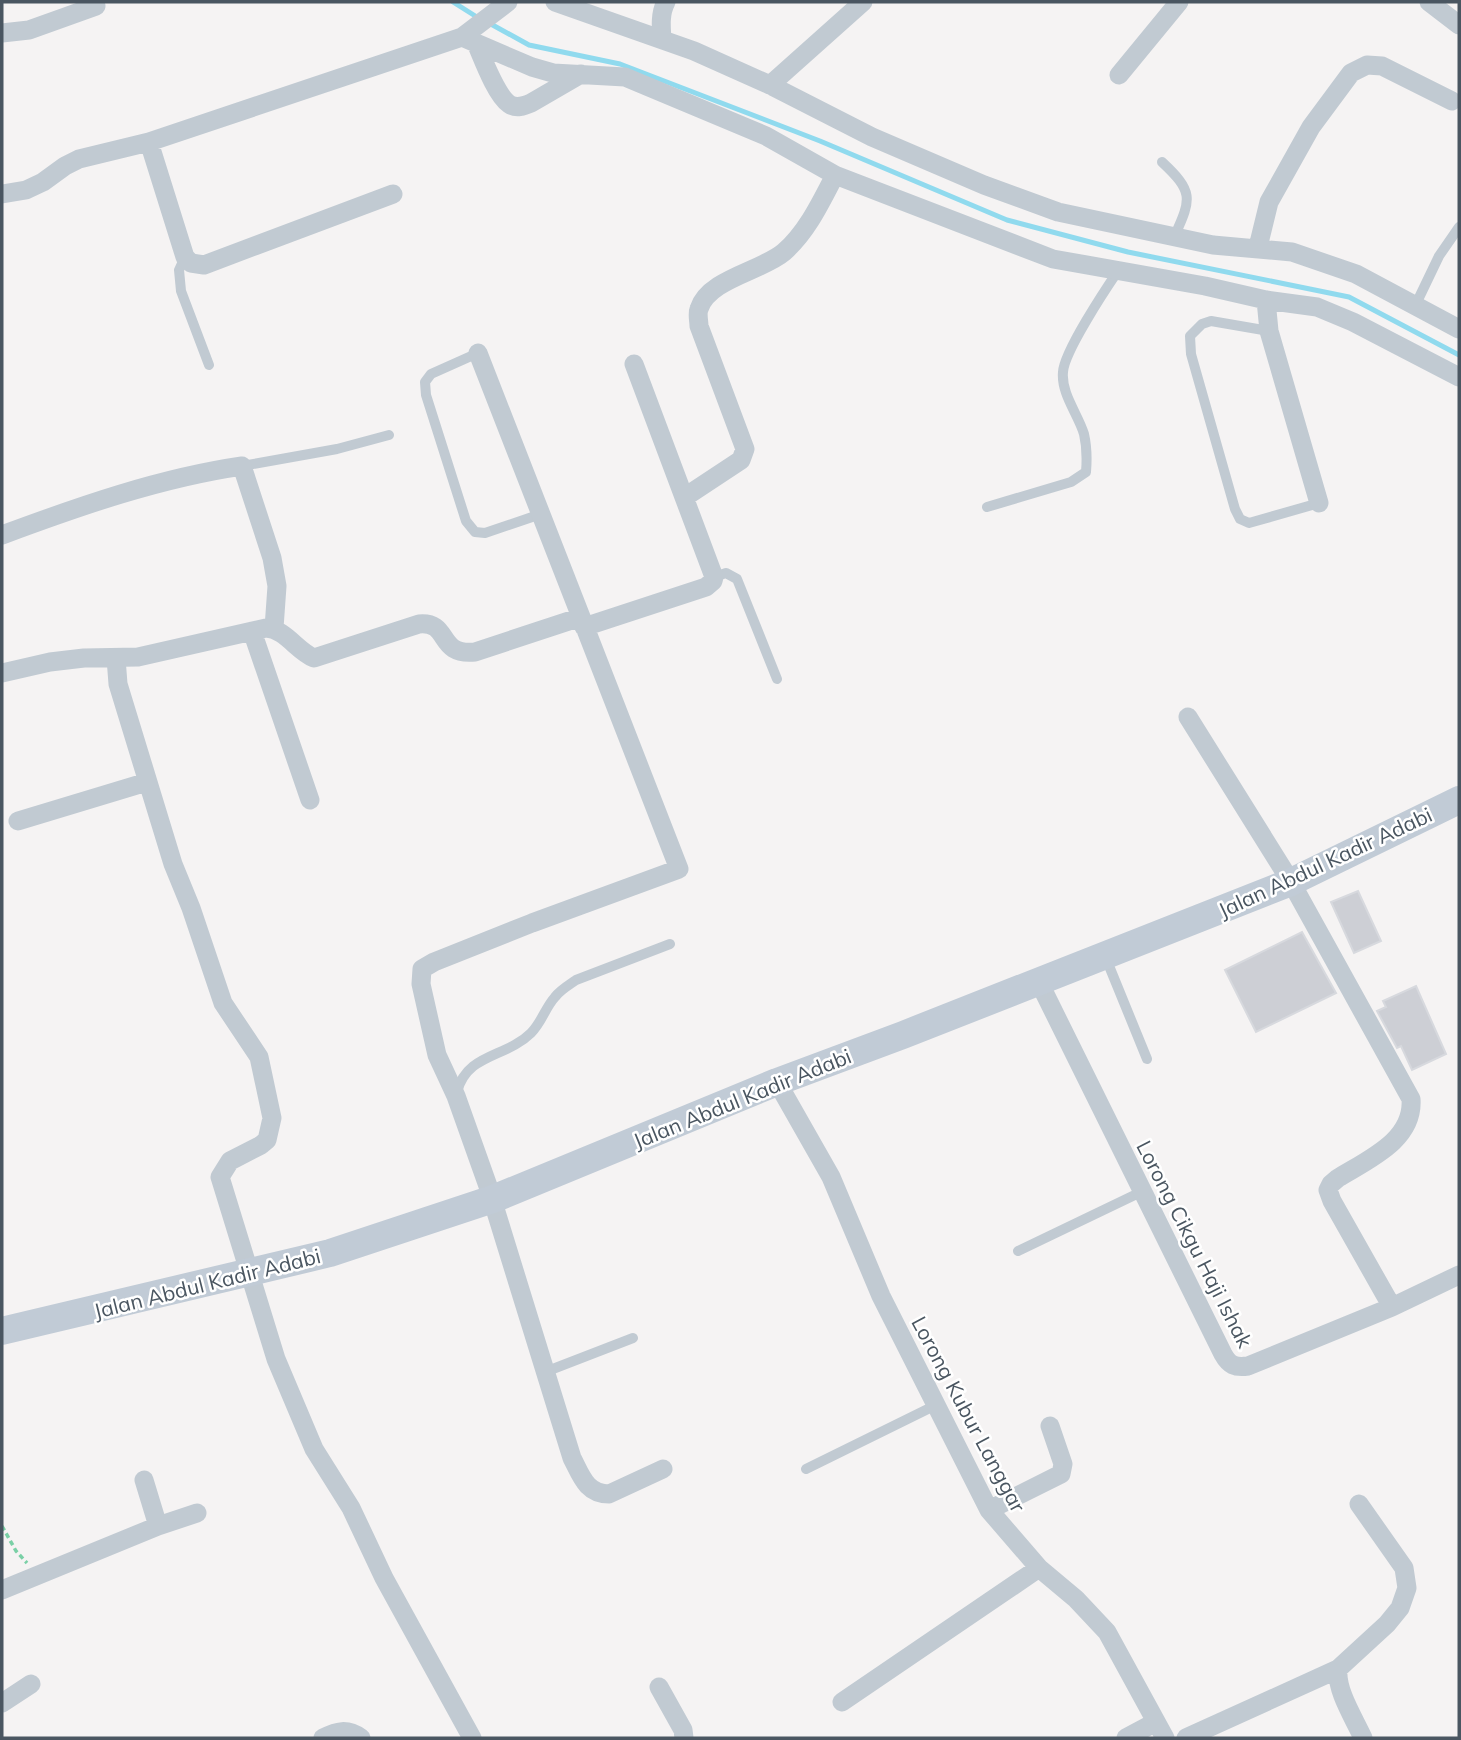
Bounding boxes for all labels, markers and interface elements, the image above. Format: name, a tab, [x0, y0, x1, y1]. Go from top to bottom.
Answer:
street label: Jalan Abdul Kadir Adabi	[1214, 801, 1436, 923]
street label: Jalan Abdul Kadir Adabi	[629, 1042, 855, 1154]
street label: Lorong Cikgu Haji Ishak	[1131, 1136, 1259, 1352]
street label: Jalan Abdul Kadir Adabi	[91, 1242, 323, 1324]
street label: Lorong Kubur Langgar	[906, 1312, 1032, 1517]

